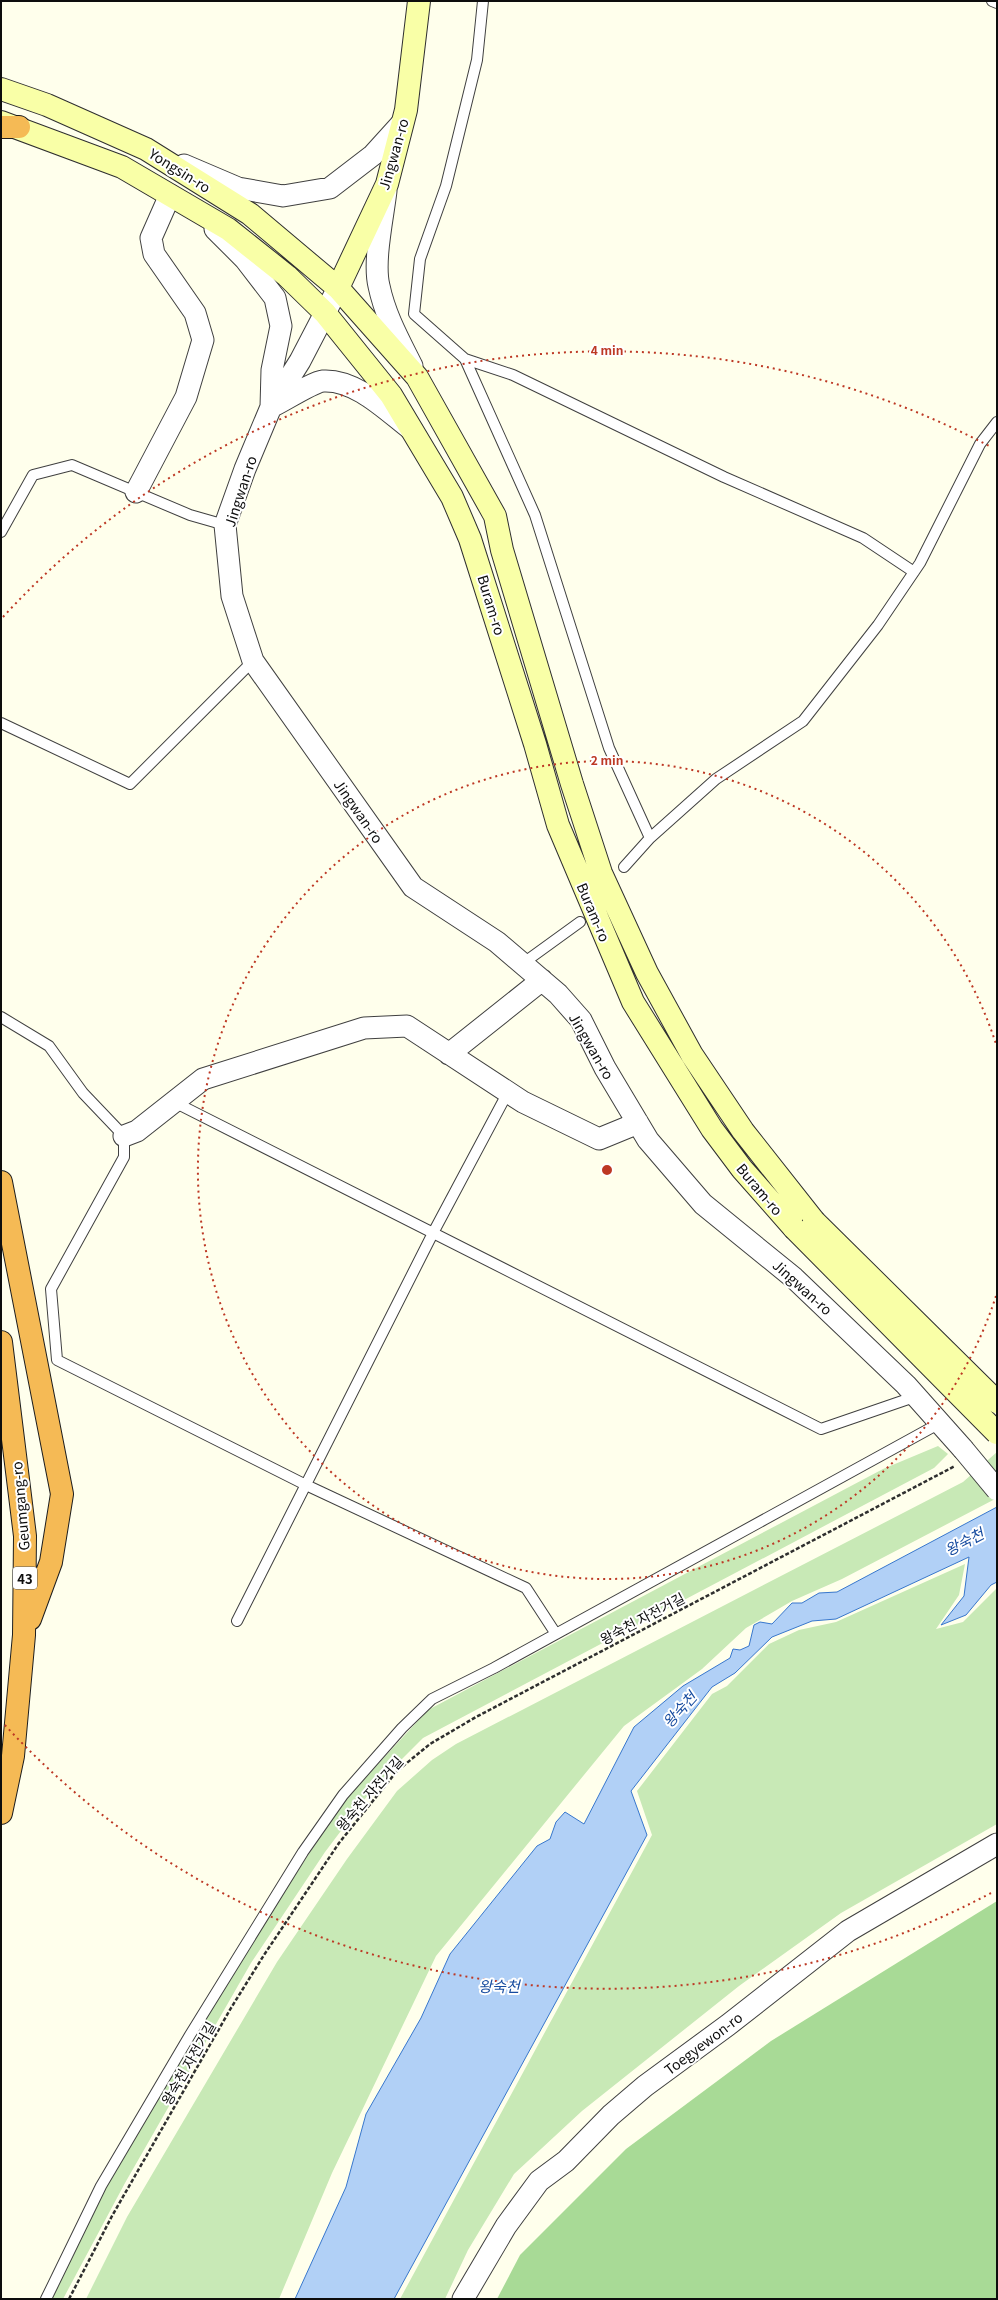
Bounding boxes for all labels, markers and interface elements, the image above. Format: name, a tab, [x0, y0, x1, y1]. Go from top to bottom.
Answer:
street label: Jingwan-ro	[373, 116, 413, 192]
street label: Yongsin-ro	[145, 143, 215, 197]
text: 4 min	[591, 341, 623, 358]
street label: Jingwan-ro	[219, 453, 261, 529]
street label: Buram-ro	[473, 572, 511, 638]
text: 2 min	[591, 751, 623, 768]
street label: Jingwan-ro	[330, 775, 388, 847]
street label: Buram-ro	[573, 879, 615, 945]
street label: Jingwan-ro	[565, 1009, 619, 1083]
street label: Buram-ro	[732, 1159, 788, 1219]
centre of rings	[600, 1163, 614, 1177]
street label: Jingwan-ro	[769, 1255, 837, 1319]
street label: Geumgang-ro	[6, 1461, 34, 1551]
water label: 왕숙천	[941, 1521, 989, 1560]
road number: 43	[13, 1567, 37, 1589]
street label: 왕숙천 자전거길	[596, 1587, 688, 1649]
water label: 왕숙천	[657, 1685, 702, 1731]
street label: 왕숙천 자전거길	[331, 1751, 407, 1835]
water label: 왕숙천	[478, 1975, 522, 1996]
street label: Toegyewon-ro	[660, 2007, 746, 2079]
street label: 왕숙천 자전거길	[156, 2018, 220, 2108]

